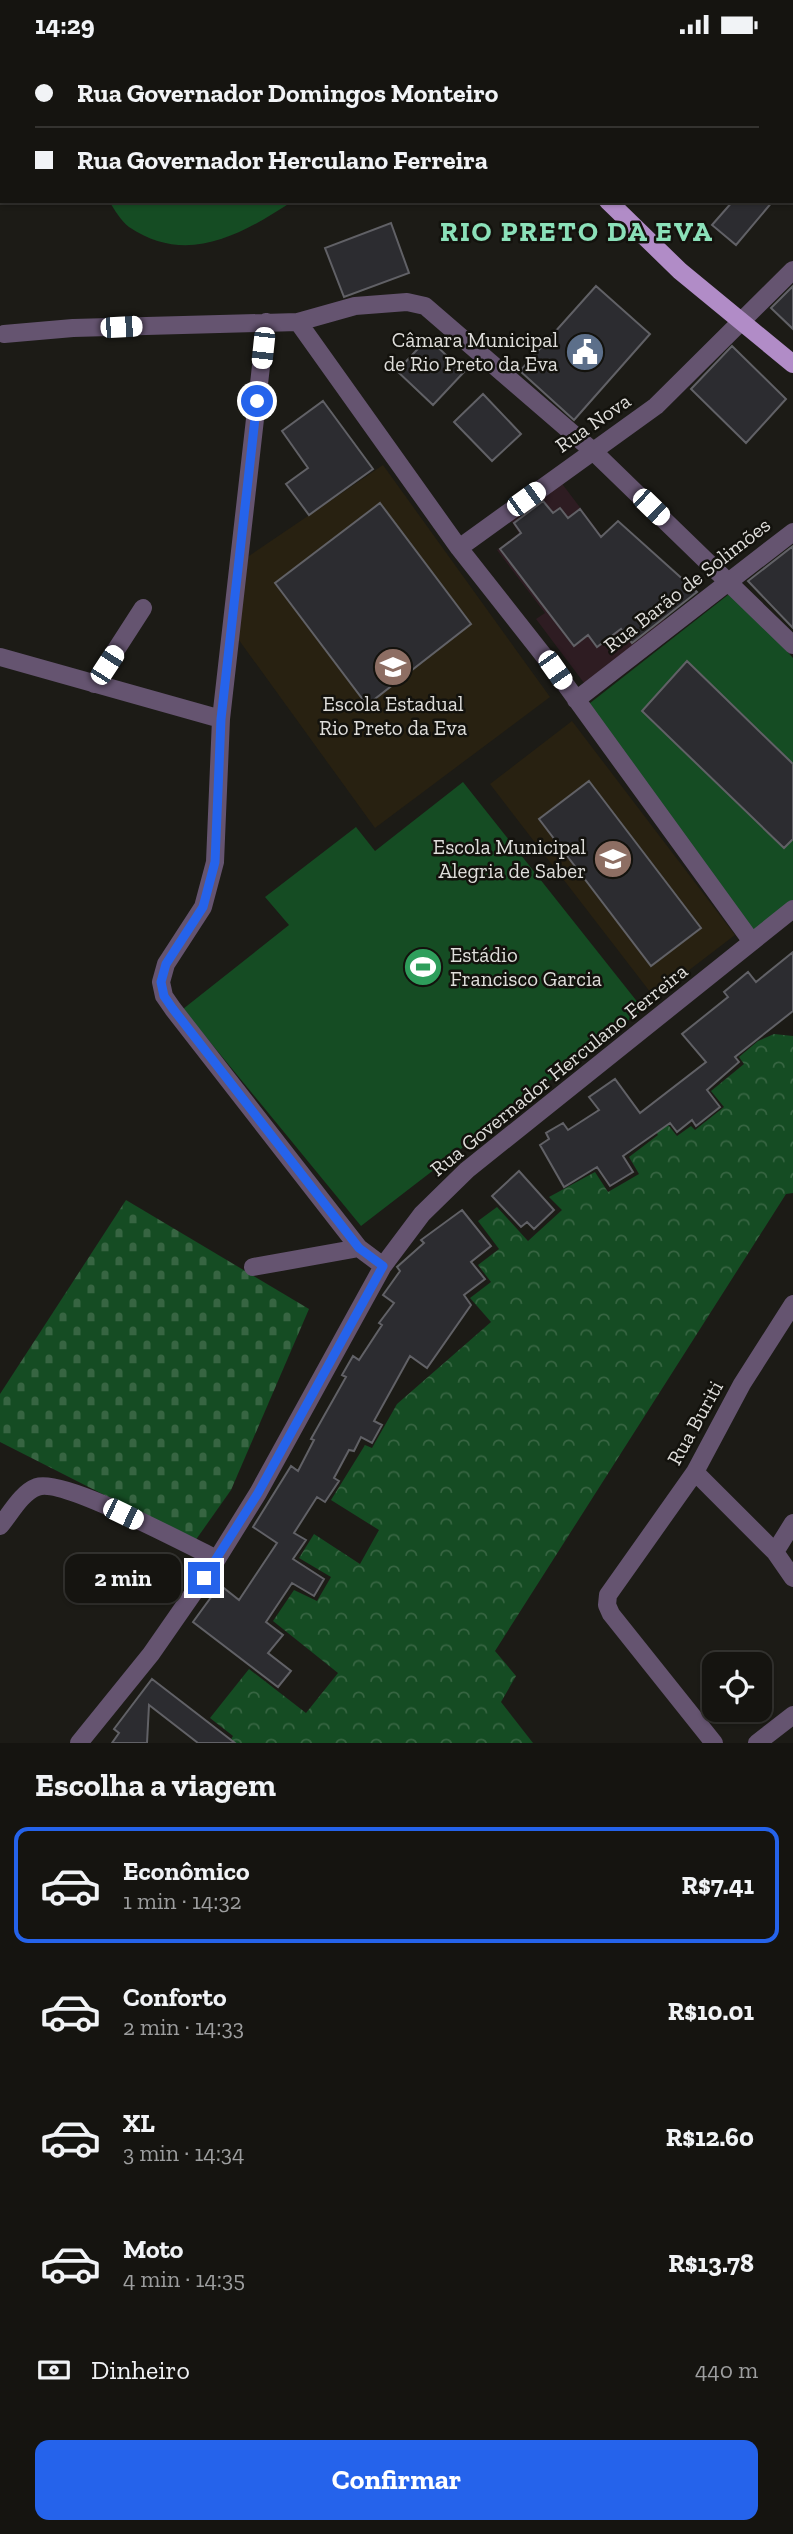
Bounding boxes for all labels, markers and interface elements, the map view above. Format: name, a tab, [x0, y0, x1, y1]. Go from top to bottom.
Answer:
text: 14:29	[35, 9, 95, 41]
text: Rua Governador Domingos Monteiro	[77, 77, 498, 109]
text: Rua Governador Herculano Ferreira	[77, 144, 488, 176]
district label: RIO PRETO DA EVA	[440, 215, 714, 248]
car	[100, 315, 143, 339]
car	[251, 326, 276, 370]
place label: Câmara Municipal de Rio Preto da Eva	[384, 327, 558, 376]
public building icon: Câmara Municipal de Rio Preto da Eva	[564, 331, 606, 373]
route start	[241, 385, 273, 417]
street label: Rua Nova	[550, 388, 635, 457]
car	[503, 478, 550, 520]
car	[629, 485, 674, 529]
street label: Rua Barão de Solimões	[598, 512, 775, 657]
car	[87, 642, 128, 688]
school or university icon: Escola Estadual Rio Preto da Eva	[372, 646, 414, 688]
car	[535, 647, 576, 693]
place label: Escola Estadual Rio Preto da Eva	[319, 691, 467, 740]
place label: Escola Municipal Alegria de Saber	[433, 834, 586, 883]
school or university icon: Escola Municipal Alegria de Saber	[592, 838, 634, 880]
place label: Estádio Francisco Garcia	[450, 942, 602, 991]
sports icon: Estádio Francisco Garcia	[402, 946, 444, 988]
street label: Rua Governador Herculano Ferreira	[425, 958, 692, 1181]
street label: Rua Buriti	[661, 1376, 728, 1469]
car	[100, 1495, 147, 1533]
callout: 2 min	[64, 1553, 180, 1603]
route end	[188, 1562, 220, 1594]
text: 2 min	[94, 1564, 152, 1592]
map controls	[702, 1652, 772, 1722]
button: locate	[702, 1652, 772, 1722]
text: Escolha a viagem	[35, 1766, 276, 1804]
icon: car	[39, 1854, 102, 1917]
text: Econômico	[123, 1855, 250, 1887]
text: R$7.41	[681, 1869, 754, 1901]
text: 1 min · 14:32	[123, 1887, 242, 1915]
icon: car	[39, 1980, 102, 2043]
text: Conforto	[123, 1981, 227, 2013]
text: R$10.01	[668, 1995, 754, 2027]
text: 2 min · 14:33	[123, 2013, 244, 2041]
icon: car	[39, 2106, 102, 2169]
text: XL	[123, 2107, 155, 2139]
text: R$12.60	[666, 2121, 754, 2153]
text: 3 min · 14:34	[123, 2139, 244, 2167]
icon: car	[39, 2232, 102, 2295]
text: Moto	[123, 2233, 183, 2265]
text: R$13.78	[668, 2247, 754, 2279]
text: 4 min · 14:35	[123, 2265, 245, 2293]
icon: cash	[35, 2351, 73, 2389]
text: Dinheiro	[91, 2354, 190, 2386]
text: 440 m	[695, 2356, 758, 2384]
button: Confirmar	[35, 2440, 758, 2520]

